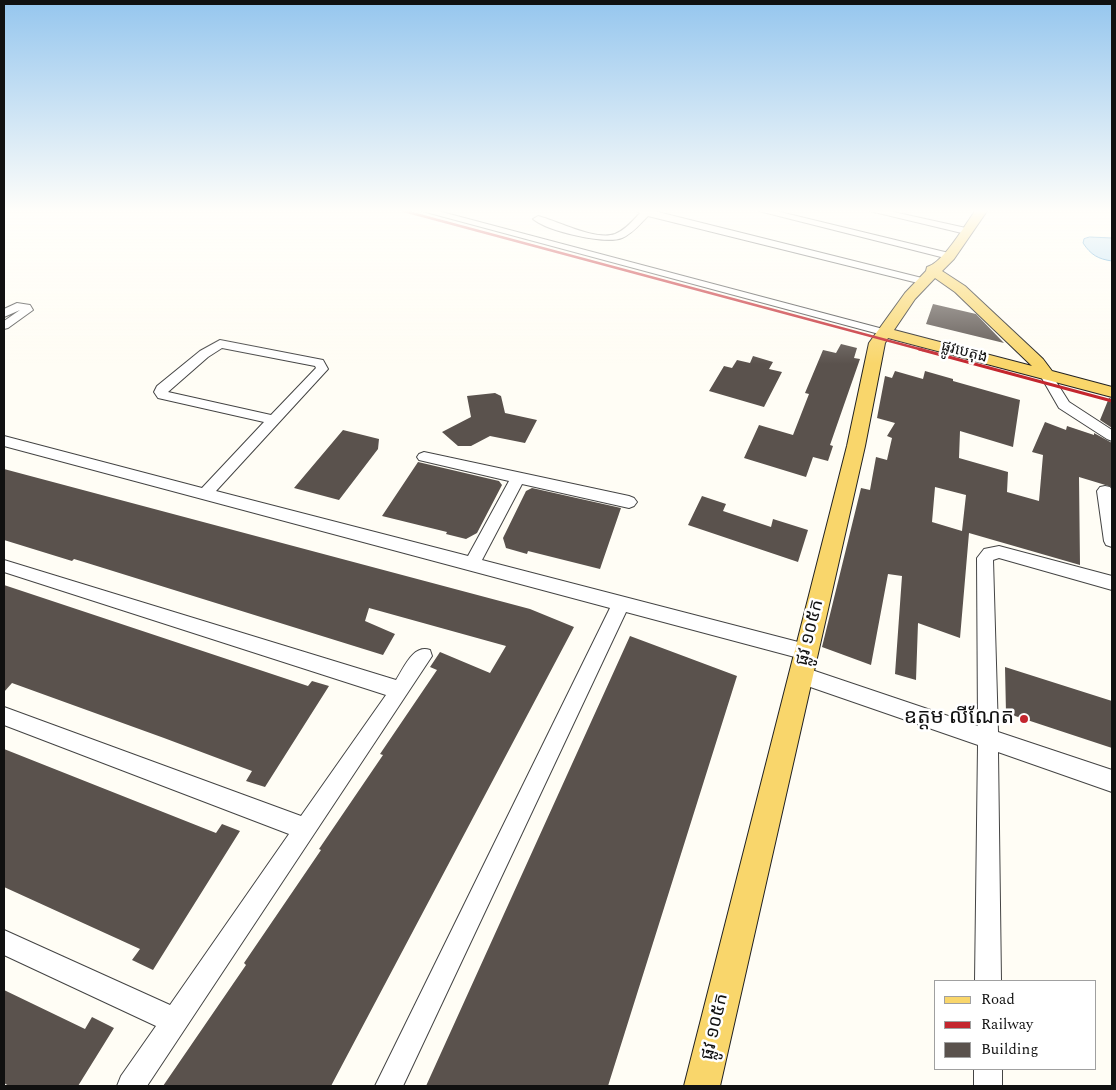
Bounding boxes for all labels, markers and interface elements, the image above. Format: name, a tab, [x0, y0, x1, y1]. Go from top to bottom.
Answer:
street label: ផ្លូវបេតុង	[939, 338, 989, 368]
street label: ផ្លូវ ១០៥ក	[792, 598, 830, 668]
place label: ឧត្តម លីណែត	[904, 706, 1014, 732]
marker: ឧត្តម លីណែត	[1018, 713, 1030, 725]
legend	[934, 980, 1096, 1070]
text: Road	[981, 988, 1015, 1011]
street label: ផ្លូវ ១០៥ក	[698, 992, 734, 1062]
text: Railway	[981, 1013, 1033, 1036]
text: Building	[981, 1038, 1038, 1061]

